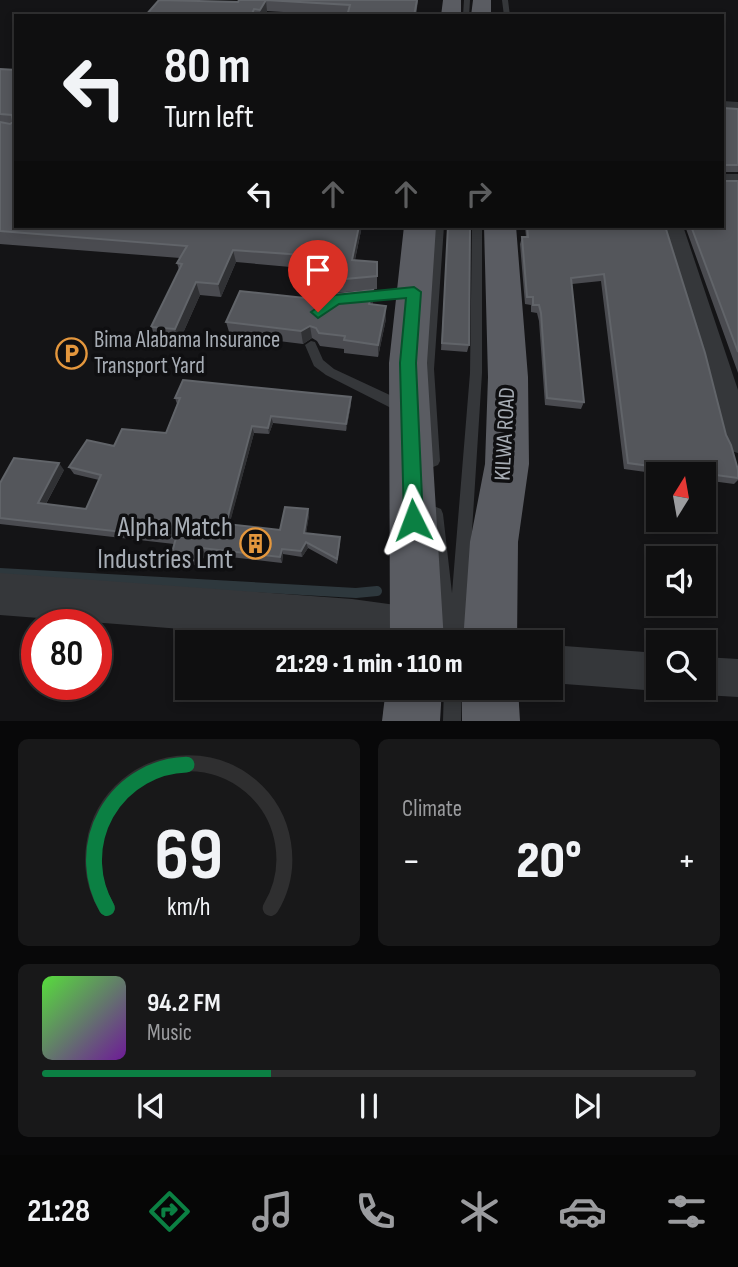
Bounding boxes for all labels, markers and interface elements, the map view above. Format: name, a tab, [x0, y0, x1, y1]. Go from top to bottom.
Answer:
text: 80 m	[164, 38, 251, 97]
icon: left	[49, 42, 140, 133]
text: Turn left	[164, 98, 254, 137]
icon: left	[241, 175, 279, 213]
icon: ahead	[314, 175, 352, 213]
icon: ahead	[387, 175, 425, 213]
icon: right	[460, 175, 498, 213]
pin	[288, 240, 348, 312]
icon: arrive	[299, 251, 337, 289]
place label: Bima Alabama Insurance Transport Yard	[94, 326, 280, 380]
parking icon: Bima Alabama Insurance Transport Yard	[54, 336, 88, 370]
street label: KILWA ROAD	[489, 387, 521, 481]
north arrow	[646, 462, 716, 532]
map controls	[646, 462, 716, 700]
position arrow	[376, 483, 450, 557]
place label: Alpha Match Industries Lmt	[97, 511, 233, 576]
building icon: Alpha Match Industries Lmt	[239, 526, 273, 560]
button: sound	[646, 546, 716, 616]
speed limit sign: 80	[21, 609, 112, 700]
button: search	[646, 630, 716, 700]
text: 21:29 · 1 min · 110 m	[275, 649, 463, 680]
text: Climate	[402, 795, 462, 823]
text: 69	[155, 813, 223, 901]
text: 20°	[516, 830, 582, 893]
text: −	[402, 839, 421, 884]
text: +	[677, 839, 696, 884]
text: km/h	[167, 892, 211, 923]
text: 94.2 FM	[147, 988, 221, 1019]
text: Music	[147, 1019, 192, 1047]
icon: previous	[132, 1087, 170, 1125]
icon: pause	[350, 1087, 388, 1125]
icon: next	[568, 1087, 606, 1125]
icon: directions	[145, 1187, 194, 1236]
icon: music	[248, 1187, 297, 1236]
icon: phone	[351, 1187, 400, 1236]
icon: climate	[455, 1187, 504, 1236]
icon: car	[558, 1187, 607, 1236]
icon: filters	[662, 1187, 711, 1236]
text: 21:28	[27, 1192, 90, 1231]

